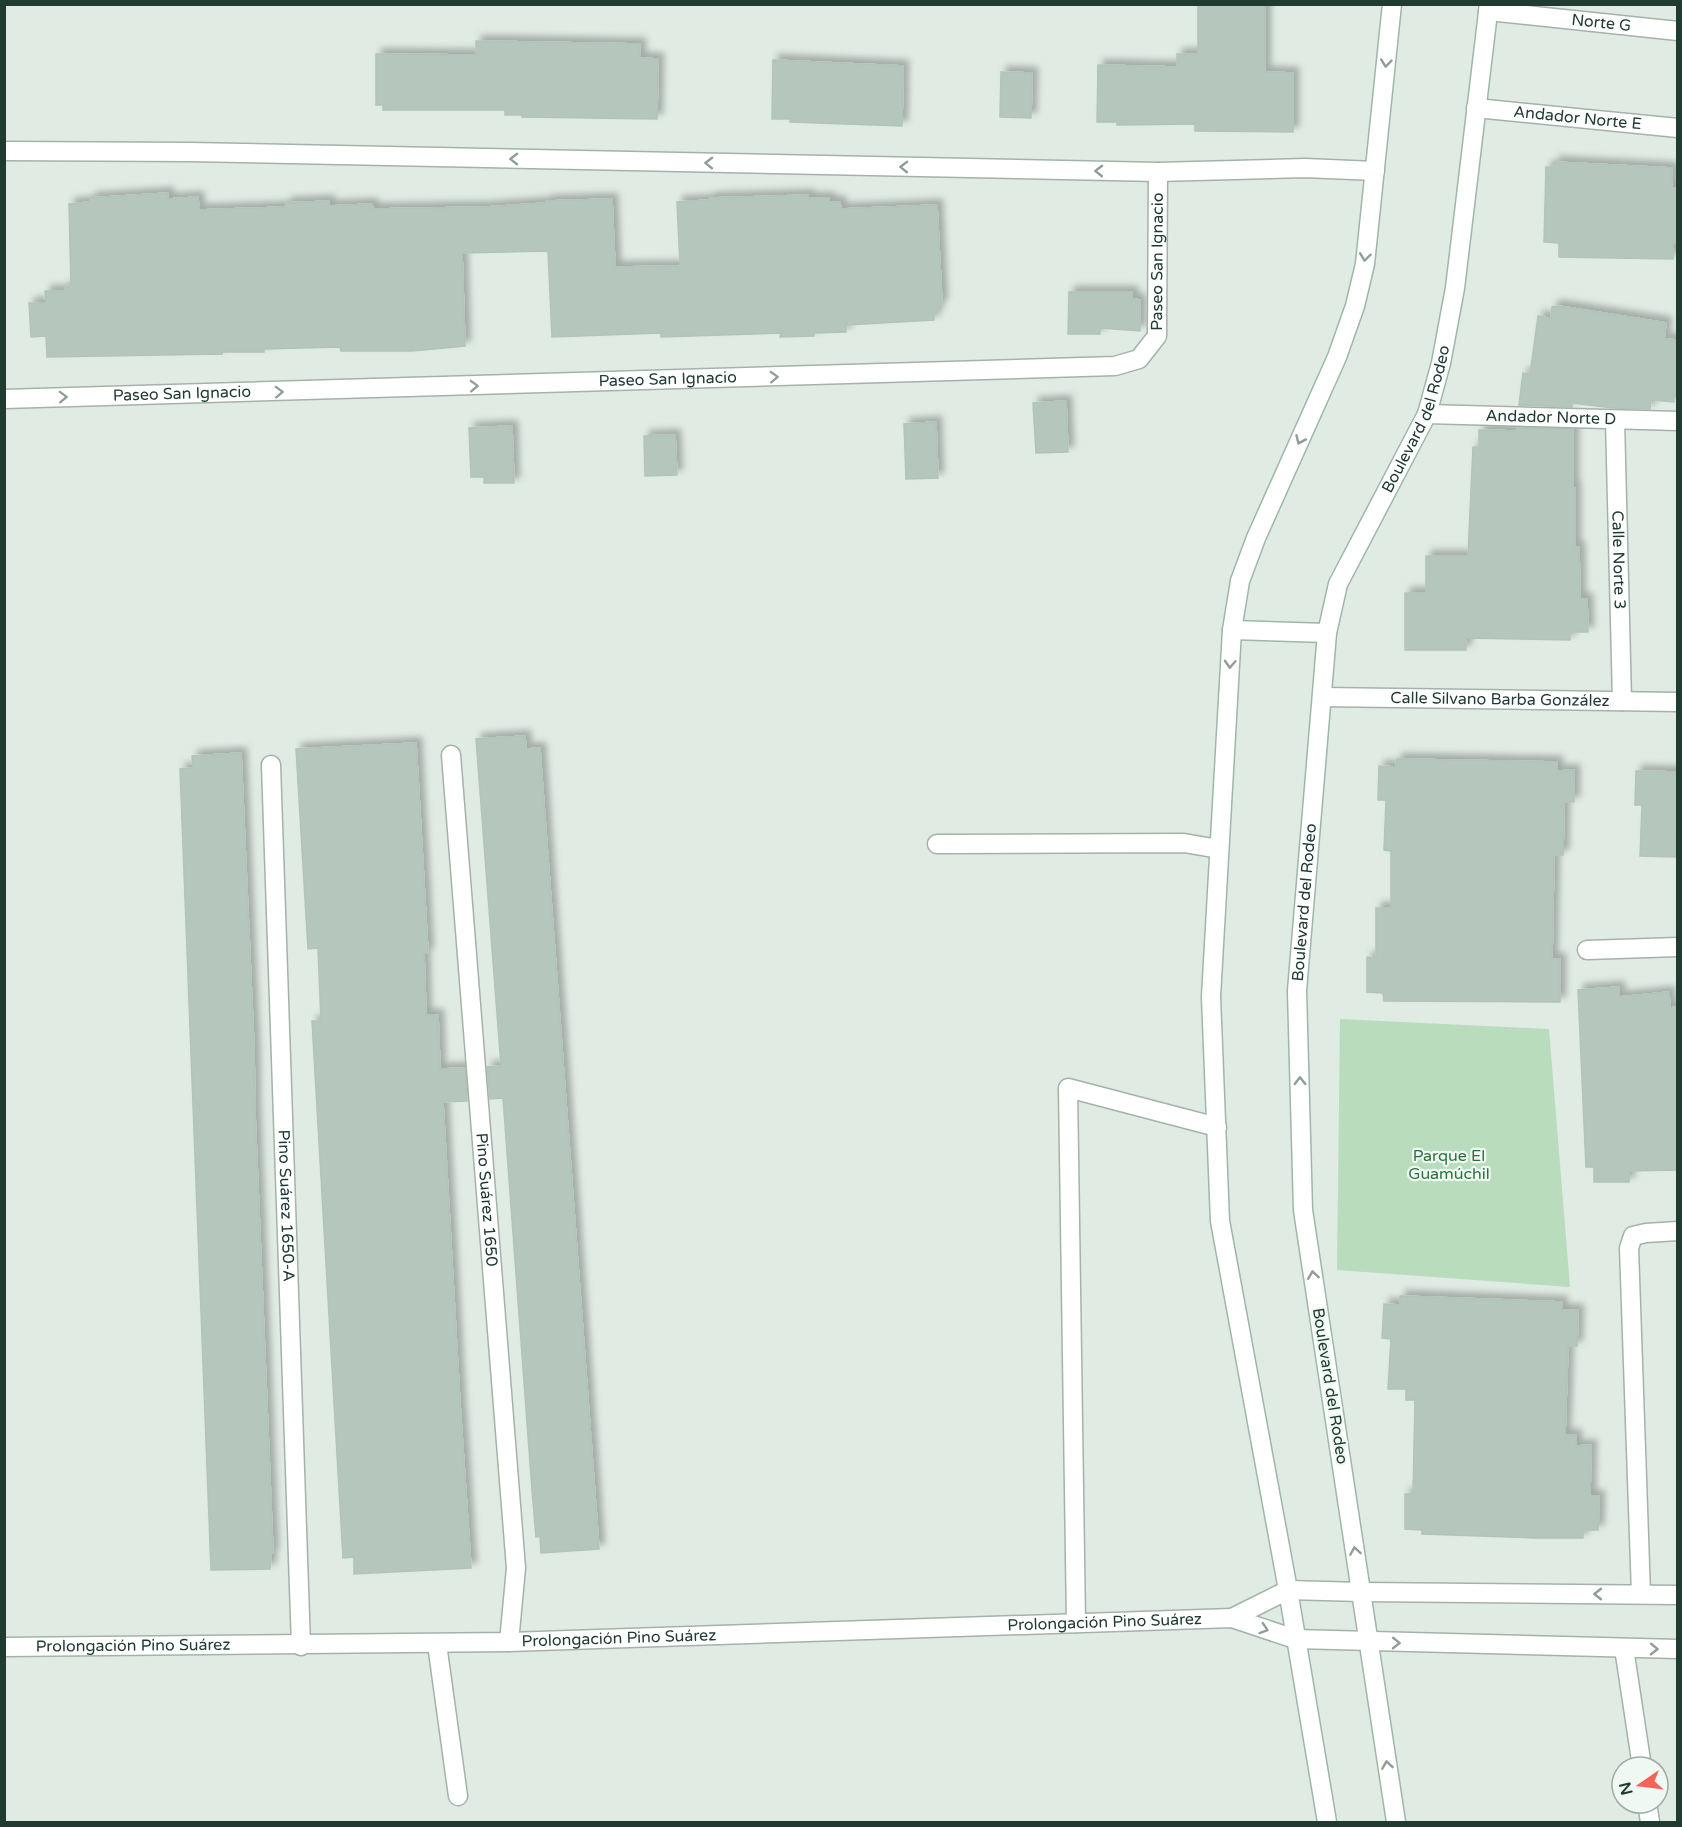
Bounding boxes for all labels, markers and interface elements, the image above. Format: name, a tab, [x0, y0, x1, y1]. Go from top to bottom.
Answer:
street label: Norte G	[1571, 10, 1632, 36]
one-way arrow	[1380, 58, 1393, 67]
street label: Andador Norte E	[1512, 102, 1643, 134]
one-way arrow	[510, 153, 519, 165]
one-way arrow	[705, 157, 714, 169]
one-way arrow	[900, 161, 909, 173]
one-way arrow	[1095, 165, 1104, 177]
street label: Paseo San Ignacio	[1147, 193, 1168, 331]
one-way arrow	[1359, 252, 1372, 261]
street label: Boulevard del Rodeo	[1377, 344, 1454, 496]
street label: Paseo San Ignacio	[598, 367, 737, 391]
one-way arrow	[769, 370, 778, 383]
one-way arrow	[469, 379, 478, 392]
street label: Paseo San Ignacio	[113, 382, 251, 406]
one-way arrow	[274, 385, 283, 398]
one-way arrow	[58, 391, 67, 404]
street label: Andador Norte D	[1485, 406, 1617, 429]
one-way arrow	[1295, 433, 1307, 444]
street label: Calle Norte 3	[1607, 510, 1630, 610]
one-way arrow	[1223, 659, 1236, 668]
street label: Calle Silvano Barba González	[1390, 688, 1610, 711]
street label: Boulevard del Rodeo	[1288, 823, 1321, 982]
one-way arrow	[1293, 1077, 1306, 1086]
street label: Pino Suárez 1650-A	[273, 1129, 299, 1282]
street label: Pino Suárez 1650	[471, 1132, 502, 1267]
park label: Parque El Guamúchil	[1408, 1146, 1490, 1184]
one-way arrow	[1307, 1271, 1320, 1281]
street label: Boulevard del Rodeo	[1308, 1306, 1352, 1466]
one-way arrow	[1349, 1546, 1361, 1556]
one-way arrow	[1594, 1588, 1603, 1600]
street label: Prolongación Pino Suárez	[1007, 1609, 1202, 1635]
one-way arrow	[1258, 1621, 1269, 1634]
street label: Prolongación Pino Suárez	[521, 1625, 717, 1652]
street label: Prolongación Pino Suárez	[36, 1635, 230, 1657]
one-way arrow	[1391, 1636, 1400, 1649]
one-way arrow	[1649, 1642, 1658, 1655]
north arrow	[1610, 1755, 1670, 1815]
one-way arrow	[1382, 1760, 1394, 1769]
text: N	[1615, 1780, 1638, 1797]

